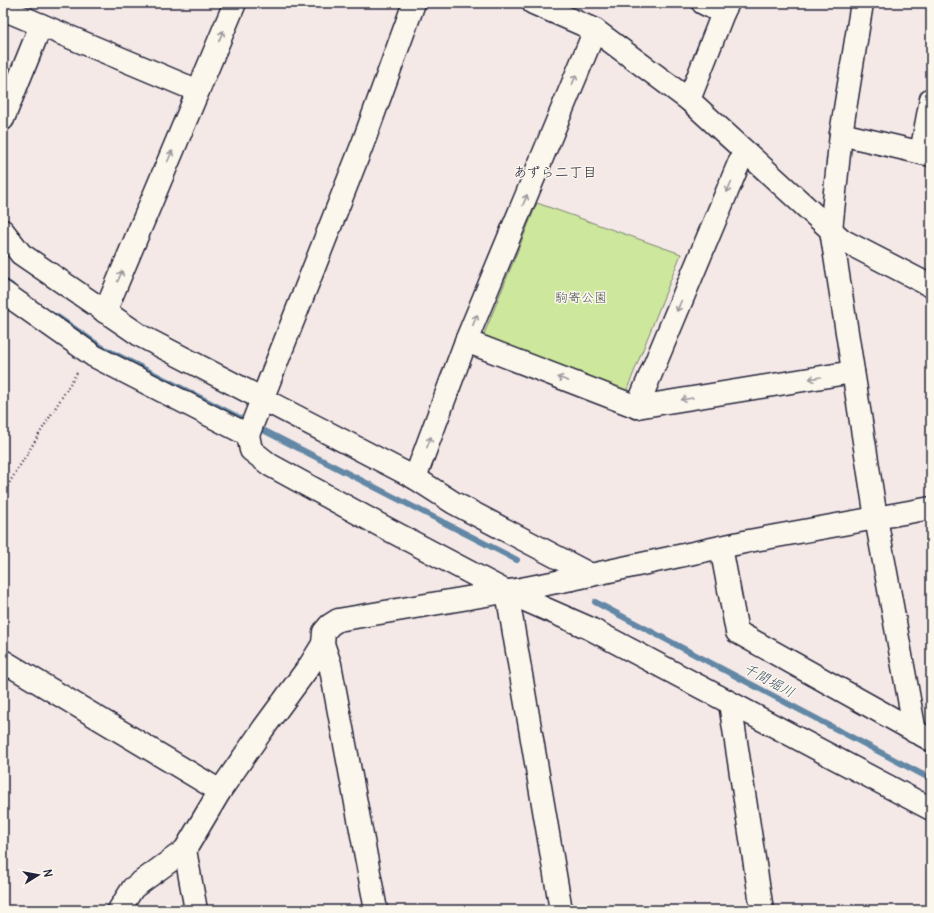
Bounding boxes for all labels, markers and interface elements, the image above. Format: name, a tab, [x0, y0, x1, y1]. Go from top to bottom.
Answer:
one-way arrow	[217, 31, 225, 43]
one-way arrow	[571, 75, 579, 87]
one-way arrow	[167, 151, 175, 163]
district label: あずら二丁目	[513, 163, 597, 181]
one-way arrow	[724, 180, 732, 192]
one-way arrow	[521, 195, 529, 207]
one-way arrow	[117, 270, 125, 282]
park label: 駒寄公園	[555, 289, 607, 306]
one-way arrow	[674, 300, 682, 312]
one-way arrow	[472, 315, 479, 327]
one-way arrow	[557, 374, 569, 382]
one-way arrow	[809, 374, 822, 382]
one-way arrow	[681, 395, 694, 403]
one-way arrow	[425, 436, 433, 448]
water label: 千間堀川	[740, 659, 798, 701]
north arrow	[18, 855, 58, 895]
text: N	[40, 868, 55, 878]

